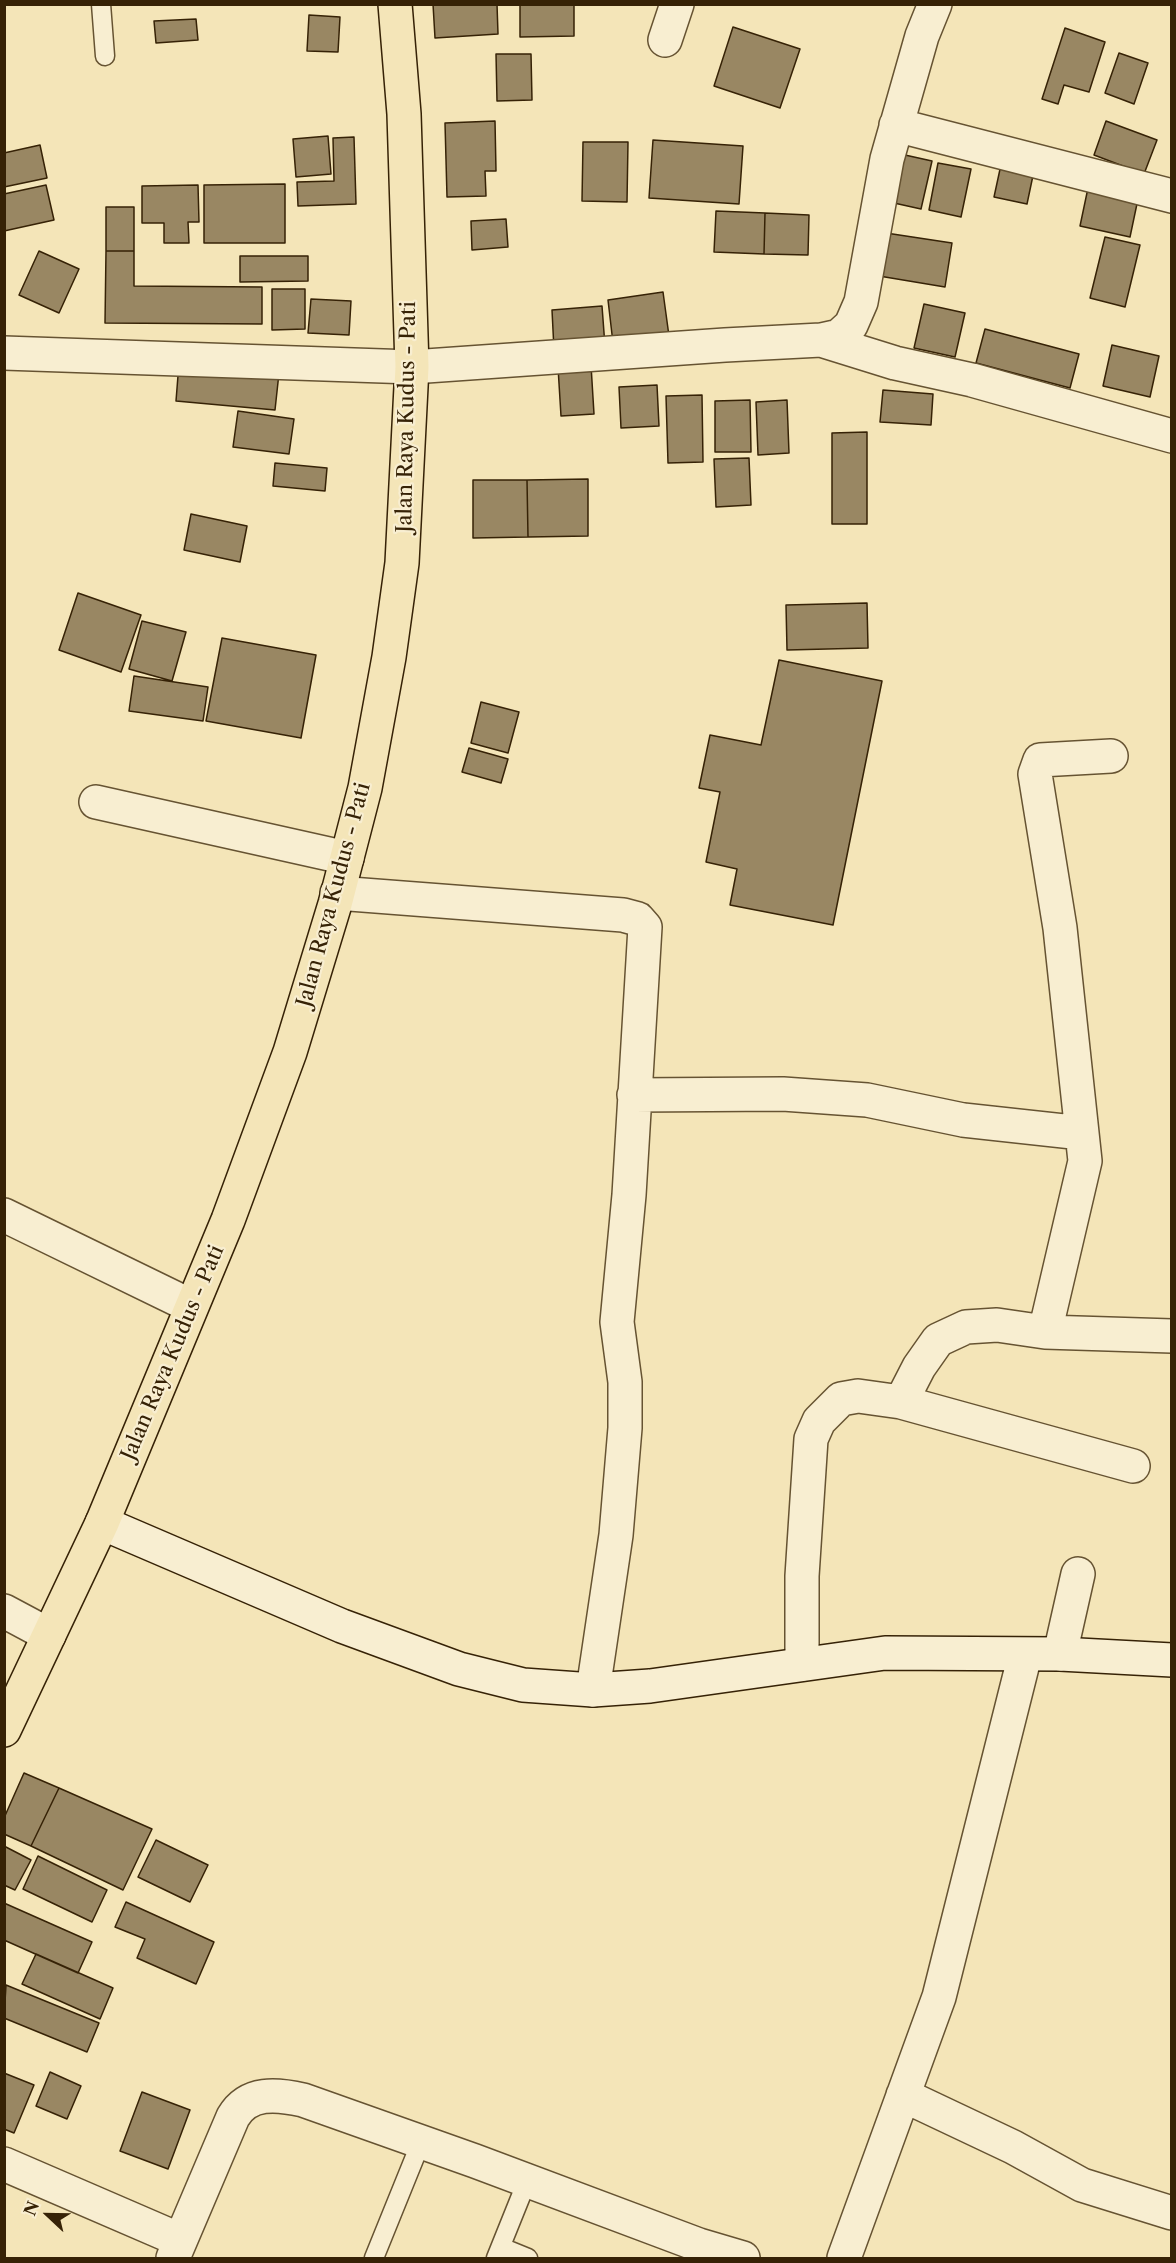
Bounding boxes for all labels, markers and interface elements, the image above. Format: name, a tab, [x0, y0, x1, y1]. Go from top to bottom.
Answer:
street label: Jalan Raya Kudus - Pati	[392, 301, 422, 533]
street label: Jalan Raya Kudus - Pati	[292, 780, 376, 1010]
street label: Jalan Raya Kudus - Pati	[116, 1242, 230, 1464]
north arrow	[18, 2185, 78, 2245]
text: N	[19, 2198, 43, 2218]

